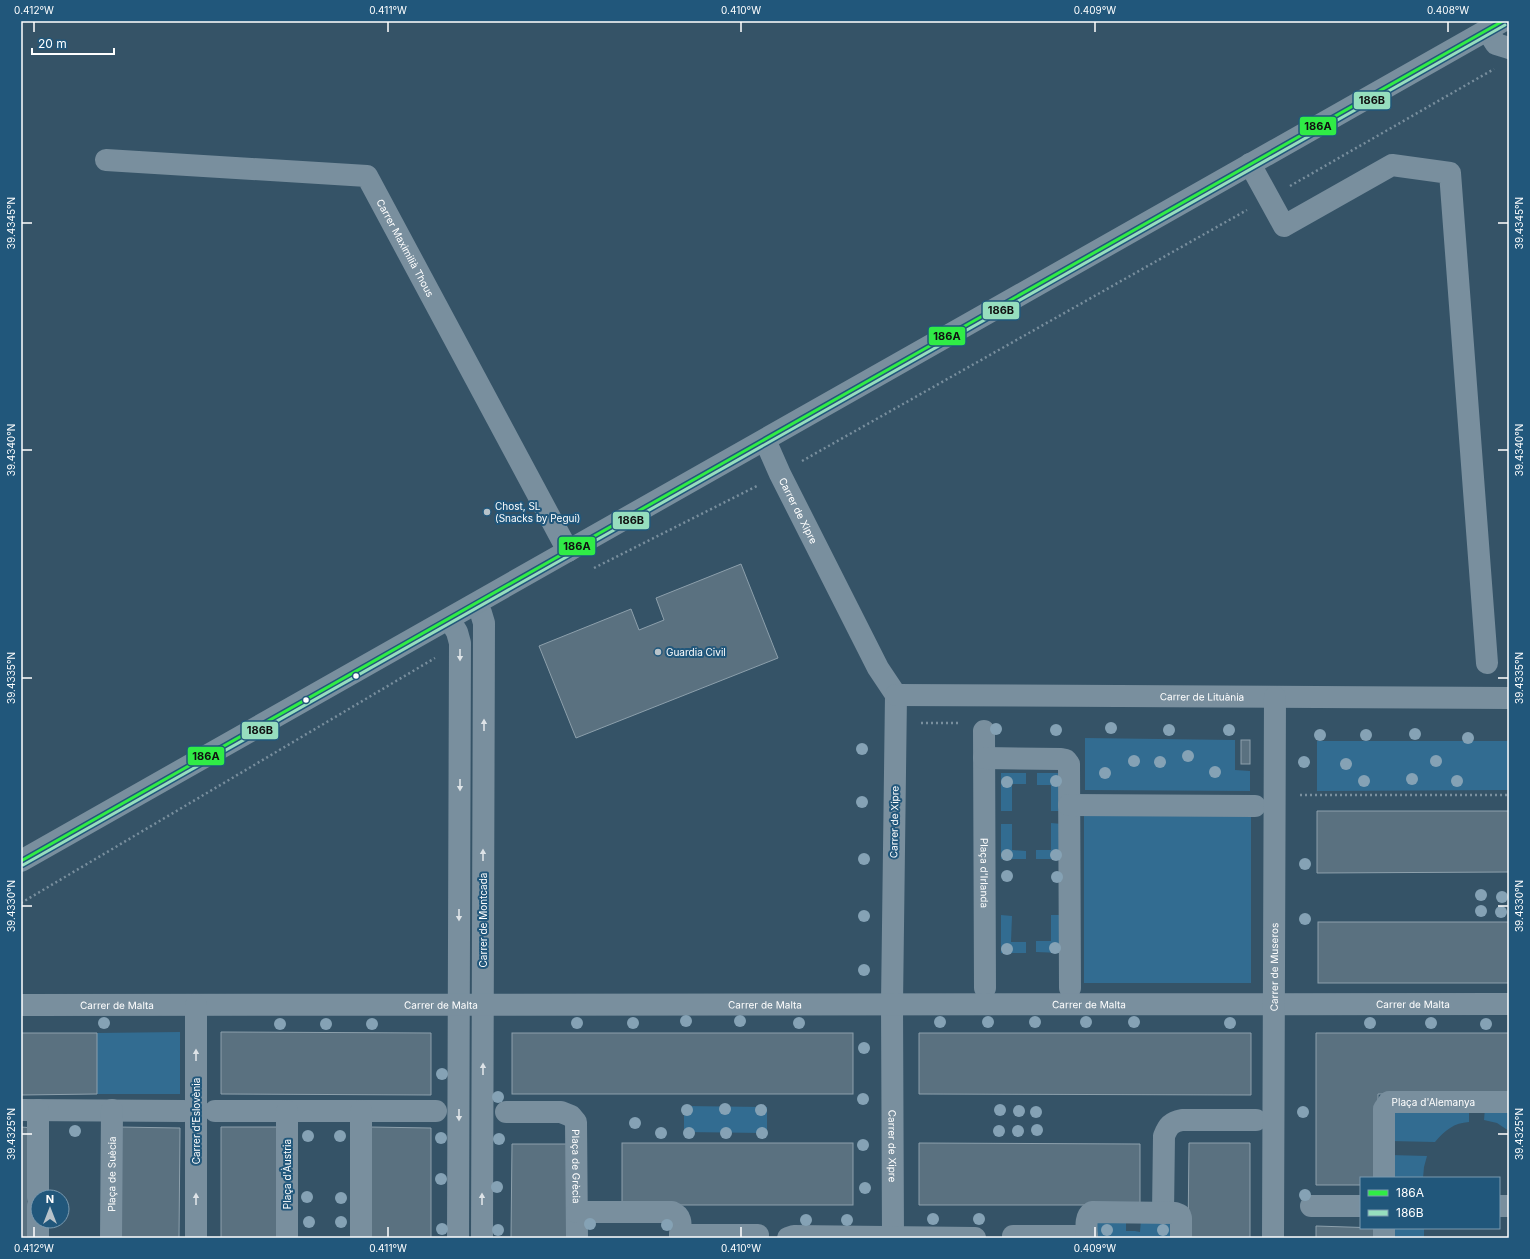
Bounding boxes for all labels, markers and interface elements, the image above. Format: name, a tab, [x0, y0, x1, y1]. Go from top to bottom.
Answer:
text: 0.412°W	[14, 4, 54, 16]
text: 0.411°W	[369, 4, 407, 16]
text: 0.410°W	[721, 4, 761, 16]
text: 0.409°W	[1074, 4, 1116, 16]
text: 0.408°W	[1427, 4, 1469, 16]
scale bar	[32, 30, 114, 56]
text: 20 m	[38, 36, 67, 51]
line badge: 186B	[1353, 91, 1391, 110]
text: 186B	[1359, 93, 1385, 107]
line badge: 186A	[1299, 116, 1337, 136]
text: 186A	[1304, 119, 1332, 133]
text: 39.4345°N	[5, 197, 17, 249]
street label: Carrer Maximilià Thous	[374, 197, 437, 299]
text: 39.4345°N	[1513, 197, 1525, 249]
line badge: 186B	[982, 301, 1020, 320]
text: 186B	[988, 303, 1014, 317]
line badge: 186A	[928, 326, 966, 346]
text: 186A	[933, 329, 961, 343]
text: 39.4340°N	[5, 424, 17, 476]
text: 39.4340°N	[1513, 424, 1525, 476]
street label: Carrer de Xipre	[777, 475, 820, 546]
place label: Chost, SL (Snacks by Pegui)	[495, 500, 581, 524]
marker: Chost, SL (Snacks by Pegui)	[482, 507, 492, 517]
line badge: 186B	[612, 511, 650, 530]
text: 186B	[618, 513, 644, 527]
line badge: 186A	[558, 536, 596, 556]
text: 186A	[563, 539, 591, 553]
place label: Guardia Civil	[666, 646, 726, 658]
marker: Guardia Civil	[653, 647, 663, 657]
one-way arrow	[457, 649, 463, 662]
text: 39.4335°N	[5, 652, 17, 704]
text: 39.4335°N	[1513, 652, 1525, 704]
unlabelled marker	[351, 671, 361, 681]
street label: Carrer de Lituània	[1160, 690, 1244, 703]
unlabelled marker	[301, 695, 311, 705]
one-way arrow	[481, 718, 487, 731]
line badge: 186B	[241, 721, 279, 740]
text: 186B	[247, 723, 273, 737]
line badge: 186A	[187, 746, 225, 766]
text: 186A	[192, 749, 220, 763]
one-way arrow	[457, 779, 463, 792]
street label: Carrer de Xipre	[887, 786, 901, 858]
street label: Plaça d'Irlanda	[978, 838, 991, 908]
one-way arrow	[480, 848, 486, 861]
street label: Carrer de Montcada	[477, 873, 489, 967]
text: 39.4330°N	[5, 880, 17, 932]
text: 39.4330°N	[1513, 880, 1525, 932]
one-way arrow	[456, 909, 462, 922]
street label: Carrer de Museros	[1268, 923, 1280, 1011]
street label: Carrer de Malta	[728, 998, 802, 1011]
street label: Carrer de Malta	[1052, 998, 1126, 1010]
street label: Carrer de Malta	[1376, 998, 1450, 1010]
street label: Carrer de Malta	[80, 999, 154, 1011]
street label: Carrer de Malta	[404, 999, 478, 1011]
one-way arrow	[193, 1048, 199, 1061]
one-way arrow	[480, 1062, 486, 1075]
street label: Carrer d'Eslovènia	[190, 1078, 202, 1164]
street label: Plaça d'Alemanya	[1392, 1096, 1475, 1108]
text: 39.4325°N	[5, 1108, 17, 1160]
text: 39.4325°N	[1513, 1108, 1525, 1160]
one-way arrow	[456, 1109, 462, 1122]
street label: Carrer de Xipre	[886, 1110, 899, 1182]
street label: Plaça de Grècia	[570, 1129, 583, 1204]
street label: Plaça de Suècia	[105, 1136, 118, 1212]
street label: Plaça d'Àustria	[280, 1139, 293, 1209]
legend	[1360, 1177, 1500, 1229]
text: 186A	[1396, 1185, 1424, 1200]
north arrow	[30, 1189, 70, 1229]
text: N	[46, 1192, 54, 1206]
one-way arrow	[193, 1192, 199, 1205]
one-way arrow	[479, 1192, 485, 1205]
text: 186B	[1396, 1205, 1424, 1220]
text: 0.412°W	[14, 1242, 54, 1254]
text: 0.411°W	[369, 1242, 407, 1254]
text: 0.410°W	[721, 1242, 761, 1254]
text: 0.409°W	[1074, 1242, 1116, 1254]

